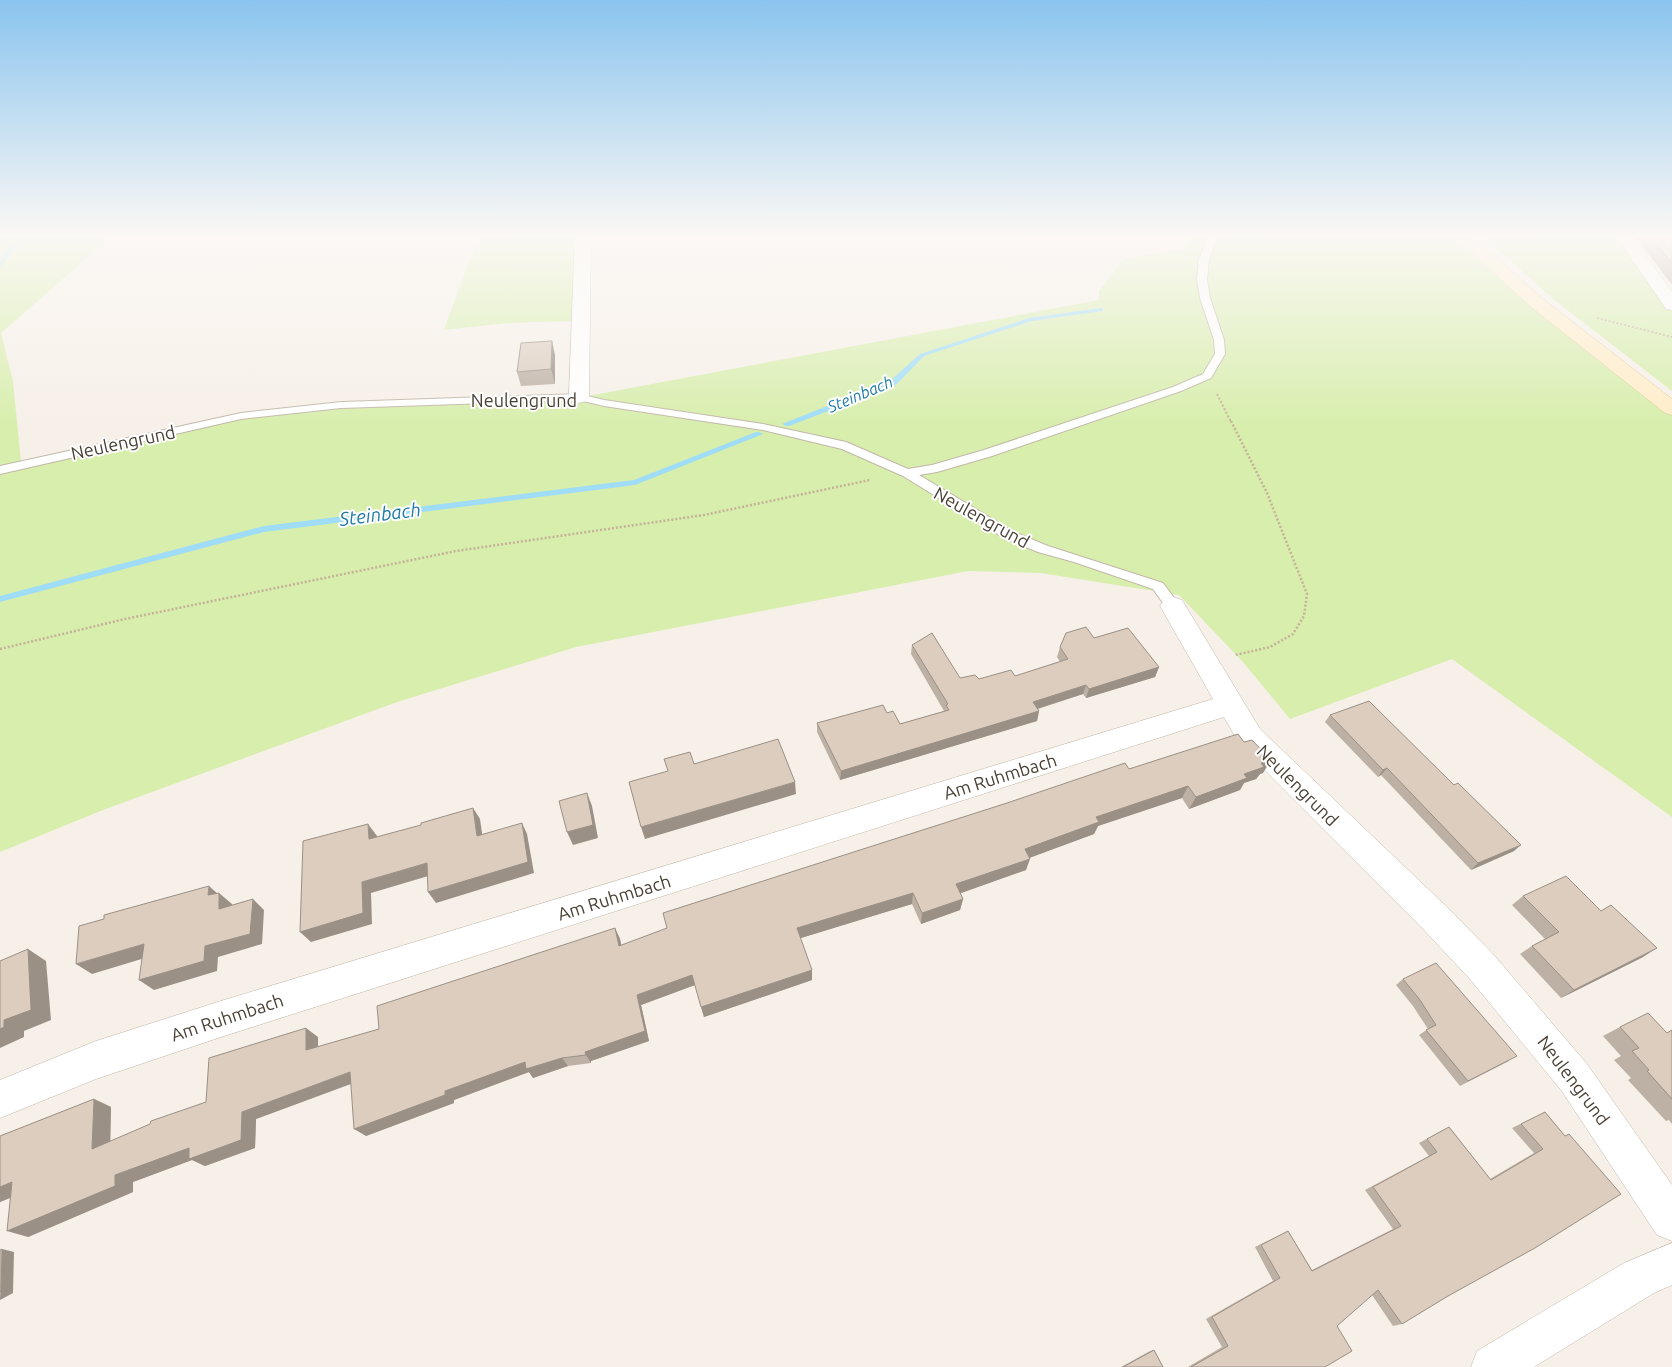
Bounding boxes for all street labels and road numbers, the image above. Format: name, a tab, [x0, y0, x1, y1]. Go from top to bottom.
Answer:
street label: Neulengrund	[471, 390, 577, 410]
street label: Neulengrund	[69, 421, 177, 463]
street label: Neulengrund	[931, 482, 1033, 552]
street label: Neulengrund	[1253, 740, 1343, 830]
street label: Am Ruhmbach	[941, 749, 1059, 803]
street label: Am Ruhmbach	[555, 870, 673, 924]
street label: Am Ruhmbach	[168, 989, 286, 1045]
street label: Neulengrund	[1534, 1032, 1614, 1128]

